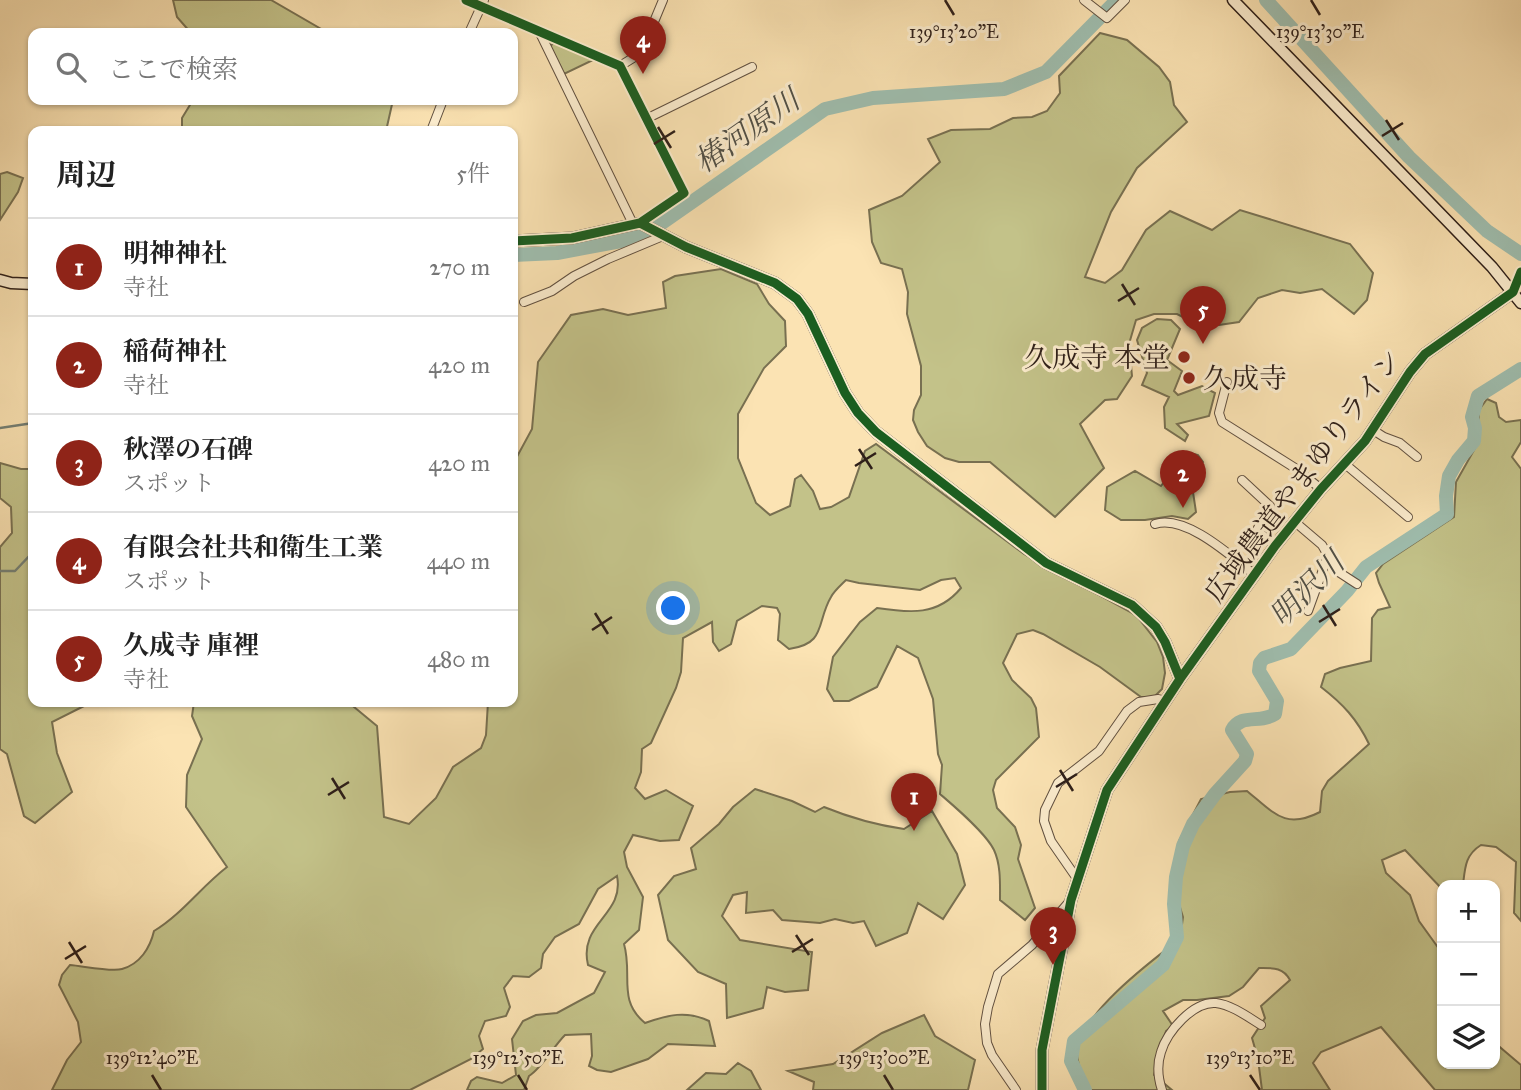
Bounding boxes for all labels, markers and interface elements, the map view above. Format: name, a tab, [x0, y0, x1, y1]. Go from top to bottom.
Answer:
pin: 4	[620, 16, 666, 74]
text: 139°13'20"E	[909, 21, 999, 43]
text: 139°13'30"E	[1276, 21, 1364, 43]
search box	[28, 28, 518, 105]
icon: search	[52, 48, 90, 86]
text: ここで検索	[108, 53, 238, 85]
water label: 椿河原川	[688, 80, 809, 180]
text: 周辺	[56, 157, 116, 193]
text: 5件	[456, 159, 490, 187]
text: 明神神社	[123, 237, 227, 269]
text: 1	[74, 253, 84, 281]
text: 270 m	[429, 253, 490, 281]
text: 寺社	[123, 273, 169, 301]
pin: 5	[1180, 286, 1226, 344]
text: 稲荷神社	[123, 335, 227, 367]
place label: 久成寺 本堂	[1024, 340, 1170, 375]
street label: 広域農道やまゆりライン	[1197, 343, 1409, 609]
marker: 久成寺 本堂	[1176, 349, 1192, 365]
text: 2	[73, 351, 85, 379]
text: 420 m	[428, 351, 490, 379]
place label: 久成寺	[1203, 361, 1287, 396]
marker: 久成寺	[1181, 370, 1197, 386]
text: 寺社	[123, 371, 169, 399]
text: 秋澤の石碑	[123, 433, 253, 465]
text: 3	[74, 449, 84, 477]
text: 420 m	[428, 449, 490, 477]
pin: 2	[1160, 450, 1206, 508]
text: スポット	[123, 469, 215, 497]
text: 有限会社共和衛生工業	[123, 531, 383, 563]
water label: 明沢川	[1262, 542, 1354, 634]
text: 4	[73, 547, 85, 575]
text: 440 m	[427, 547, 490, 575]
text: スポット	[123, 567, 215, 595]
your location	[656, 591, 690, 625]
text: 久成寺 庫裡	[123, 629, 259, 661]
text: 5	[74, 645, 84, 673]
text: 480 m	[427, 645, 490, 673]
text: 寺社	[123, 665, 169, 693]
pin: 1	[891, 773, 937, 831]
map controls	[1437, 880, 1500, 1069]
button: +	[1437, 880, 1500, 943]
pin: 3	[1030, 907, 1076, 965]
button: −	[1437, 943, 1500, 1006]
button: layers	[1437, 1006, 1500, 1069]
text: 139°12'40"E	[106, 1047, 198, 1069]
text: 139°12'50"E	[472, 1047, 564, 1069]
text: 139°13'00"E	[838, 1047, 930, 1069]
text: 139°13'10"E	[1206, 1047, 1294, 1069]

